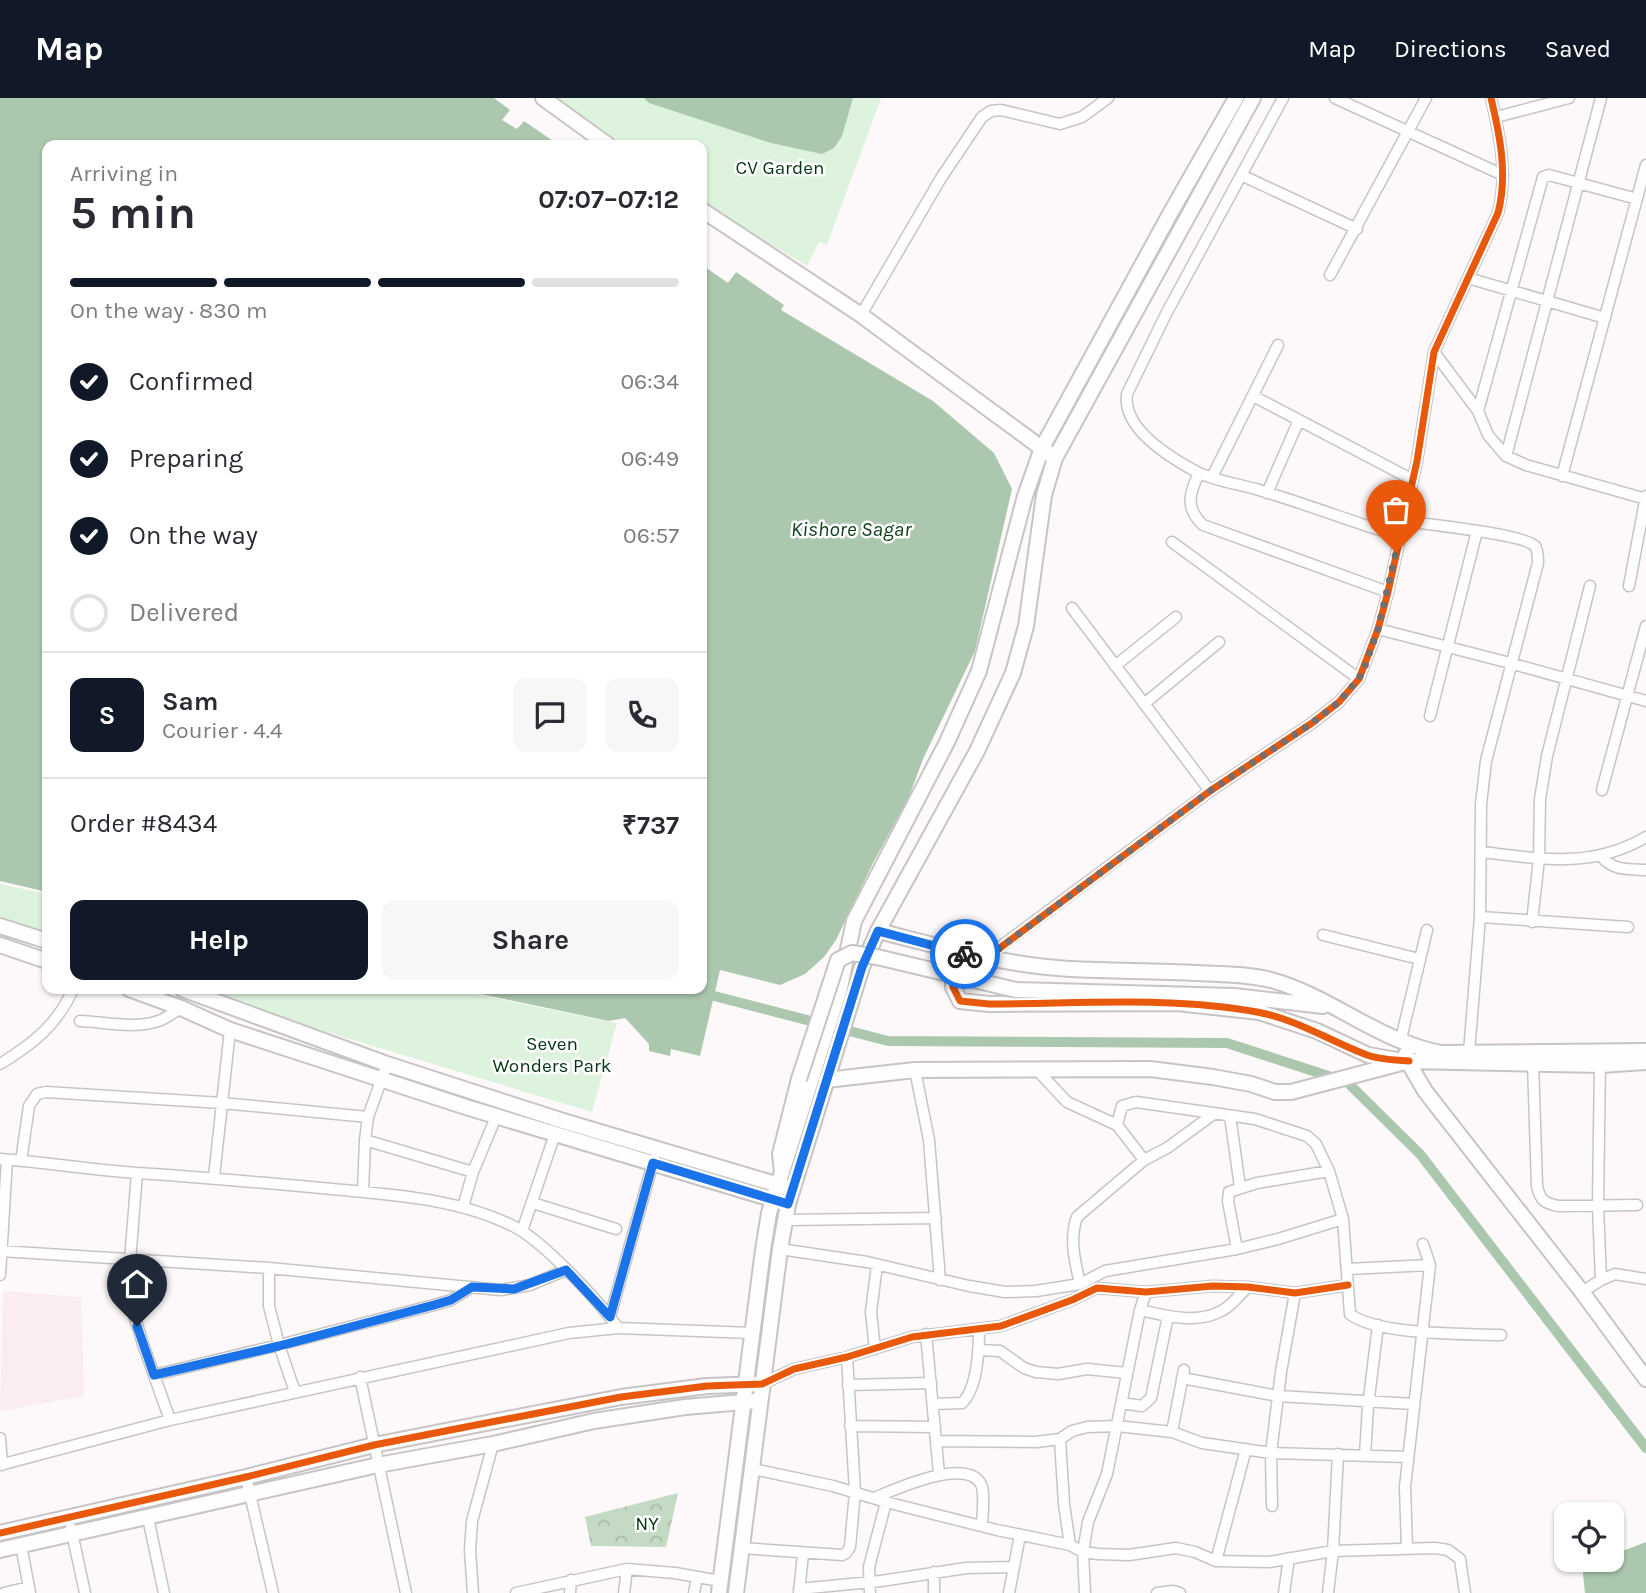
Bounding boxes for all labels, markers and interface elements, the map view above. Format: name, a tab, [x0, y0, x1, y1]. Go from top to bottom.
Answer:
text: Map	[35, 30, 103, 68]
text: Map	[1308, 35, 1356, 63]
text: Directions	[1394, 35, 1507, 63]
text: Saved	[1545, 35, 1611, 63]
park label: CV Garden	[736, 157, 824, 179]
text: Arriving in	[70, 160, 178, 187]
text: 07:07–07:12	[538, 184, 679, 215]
text: 5 min	[70, 186, 196, 240]
text: On the way · 830 m	[70, 297, 267, 324]
icon: check	[70, 363, 108, 401]
text: Confirmed	[129, 366, 254, 397]
text: 06:34	[620, 368, 679, 395]
icon: check	[70, 440, 108, 478]
text: Preparing	[129, 443, 243, 474]
text: 06:49	[621, 445, 679, 472]
pin	[1366, 480, 1426, 552]
icon: bag	[1377, 491, 1415, 529]
icon: check	[70, 517, 108, 555]
water label: Kishore Sagar	[791, 517, 912, 541]
text: On the way	[129, 520, 258, 551]
text: 06:57	[623, 522, 679, 549]
text: Delivered	[129, 597, 239, 628]
button: chat	[513, 678, 587, 752]
button: phone	[605, 678, 679, 752]
text: Sam	[162, 686, 218, 717]
text: S	[99, 700, 115, 731]
text: Courier · 4.4	[162, 717, 283, 744]
text: Order #8434	[70, 808, 217, 839]
text: ₹737	[622, 810, 679, 841]
button: Help	[70, 900, 368, 980]
button: Share	[382, 900, 679, 980]
courier	[930, 919, 1000, 989]
icon: bike	[946, 935, 984, 973]
park label: Seven Wonders Park	[492, 1033, 612, 1077]
pin	[107, 1254, 167, 1326]
icon: home	[118, 1265, 156, 1303]
map controls	[1554, 1502, 1624, 1572]
button: locate	[1554, 1502, 1624, 1572]
park label: NY	[635, 1513, 659, 1535]

